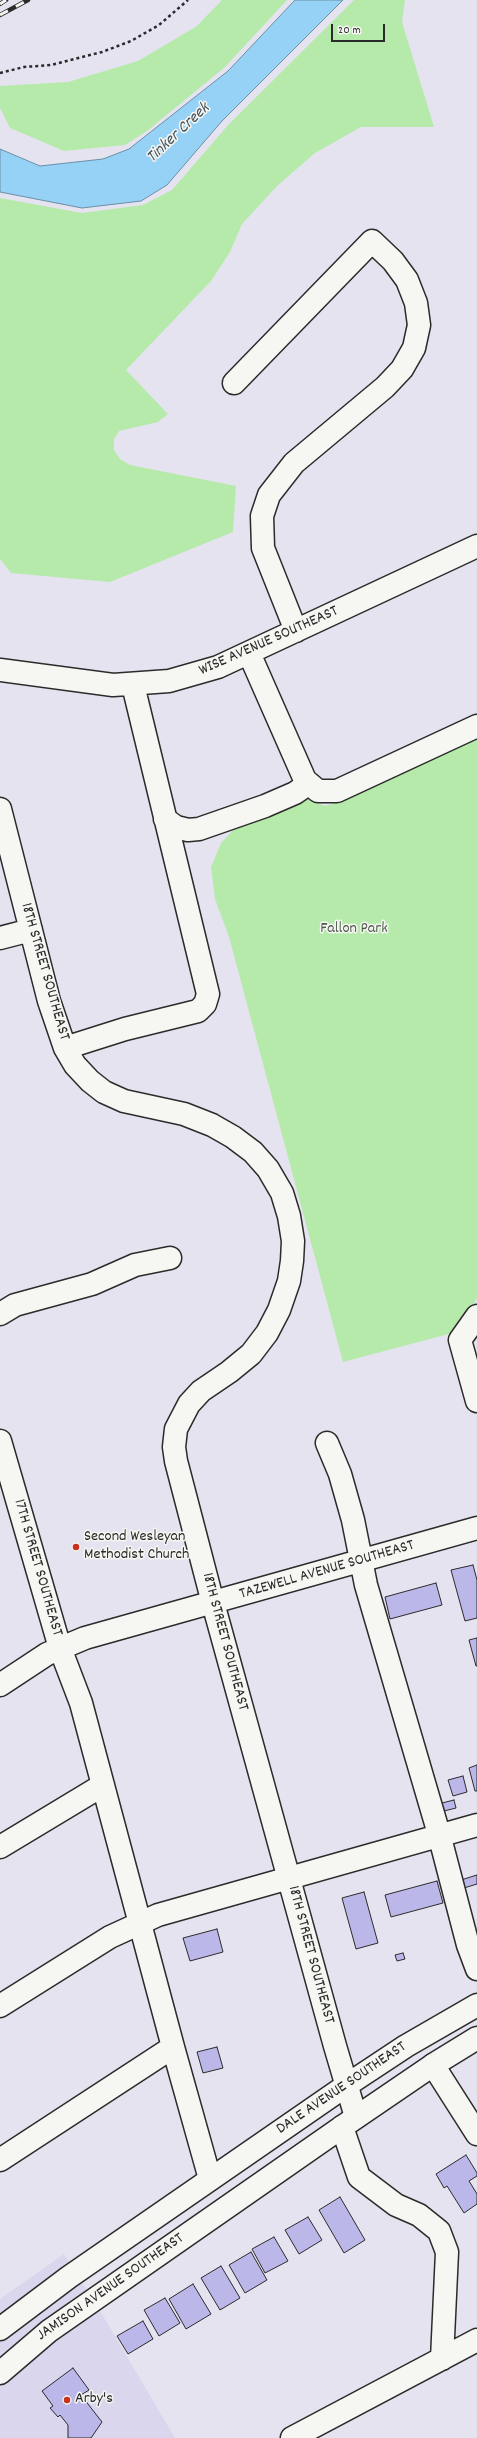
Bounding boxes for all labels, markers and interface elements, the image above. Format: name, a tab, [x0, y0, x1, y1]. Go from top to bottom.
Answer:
scale bar	[333, 16, 387, 42]
text: 20 m	[338, 22, 361, 39]
water label: Tinker Creek	[143, 100, 215, 168]
street label: WISE AVENUE SOUTHEAST	[196, 603, 342, 681]
street label: 18TH STREET SOUTHEAST	[15, 901, 73, 1043]
park label: Fallon Park	[320, 920, 388, 940]
street label: 17TH STREET SOUTHEAST	[8, 1497, 66, 1639]
place label: Second Wesleyan Methodist Church	[84, 1528, 189, 1566]
street label: TAZEWELL AVENUE SOUTHEAST	[237, 1537, 417, 1605]
marker: Second Wesleyan Methodist Church	[71, 1542, 81, 1552]
street label: 18TH STREET SOUTHEAST	[196, 1571, 252, 1713]
street label: 18TH STREET SOUTHEAST	[282, 1884, 338, 2026]
street label: DALE AVENUE SOUTHEAST	[273, 2038, 411, 2140]
street label: JAMISON AVENUE SOUTHEAST	[34, 2230, 188, 2346]
place label: Arby's	[75, 2390, 113, 2410]
marker: Arby's	[62, 2395, 72, 2405]

